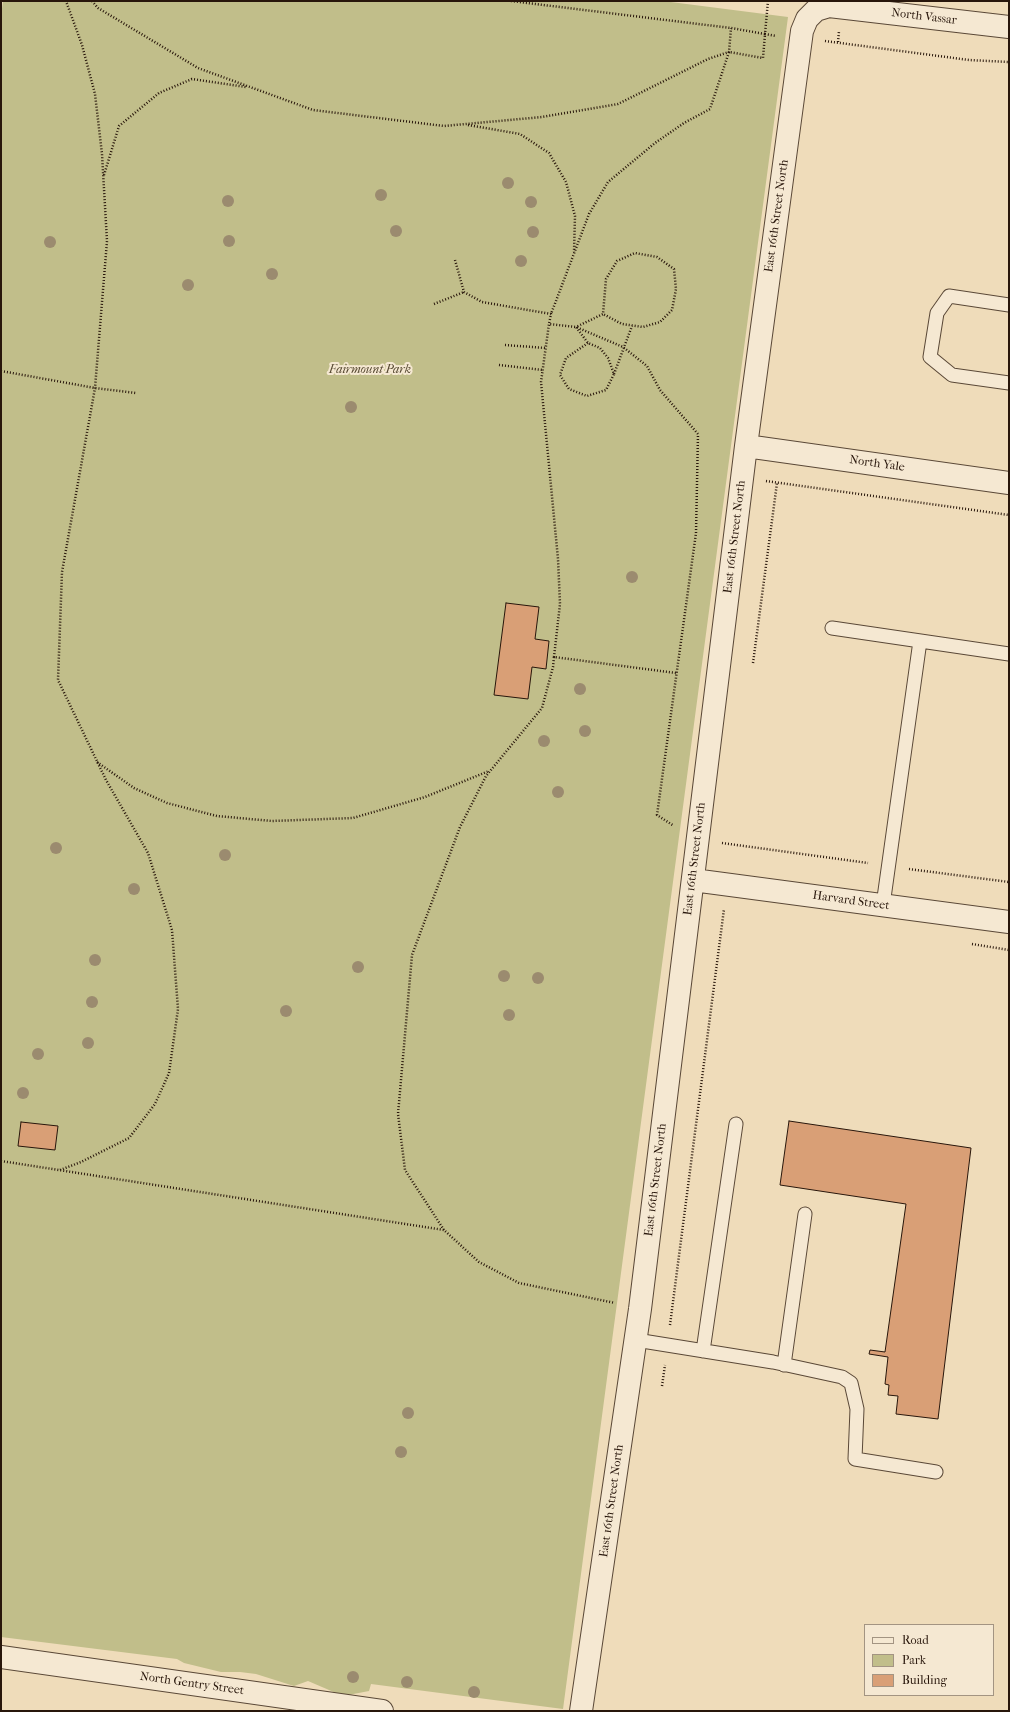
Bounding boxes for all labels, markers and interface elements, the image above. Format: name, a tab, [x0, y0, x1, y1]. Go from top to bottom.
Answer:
street label: North Vassar	[890, 6, 958, 28]
street label: East 16th Street North	[762, 159, 792, 273]
park label: Fairmount Park	[329, 363, 411, 377]
street label: North Yale	[848, 453, 906, 475]
street label: East 16th Street North	[721, 480, 749, 594]
street label: East 16th Street North	[681, 802, 709, 916]
street label: Harvard Street	[812, 888, 890, 914]
street label: East 16th Street North	[642, 1123, 670, 1237]
street label: East 16th Street North	[597, 1444, 627, 1558]
legend	[864, 1624, 994, 1696]
text: Road	[902, 1633, 929, 1647]
text: Park	[902, 1653, 926, 1667]
street label: North Gentry Street	[139, 1670, 245, 1698]
text: Building	[902, 1673, 947, 1687]

